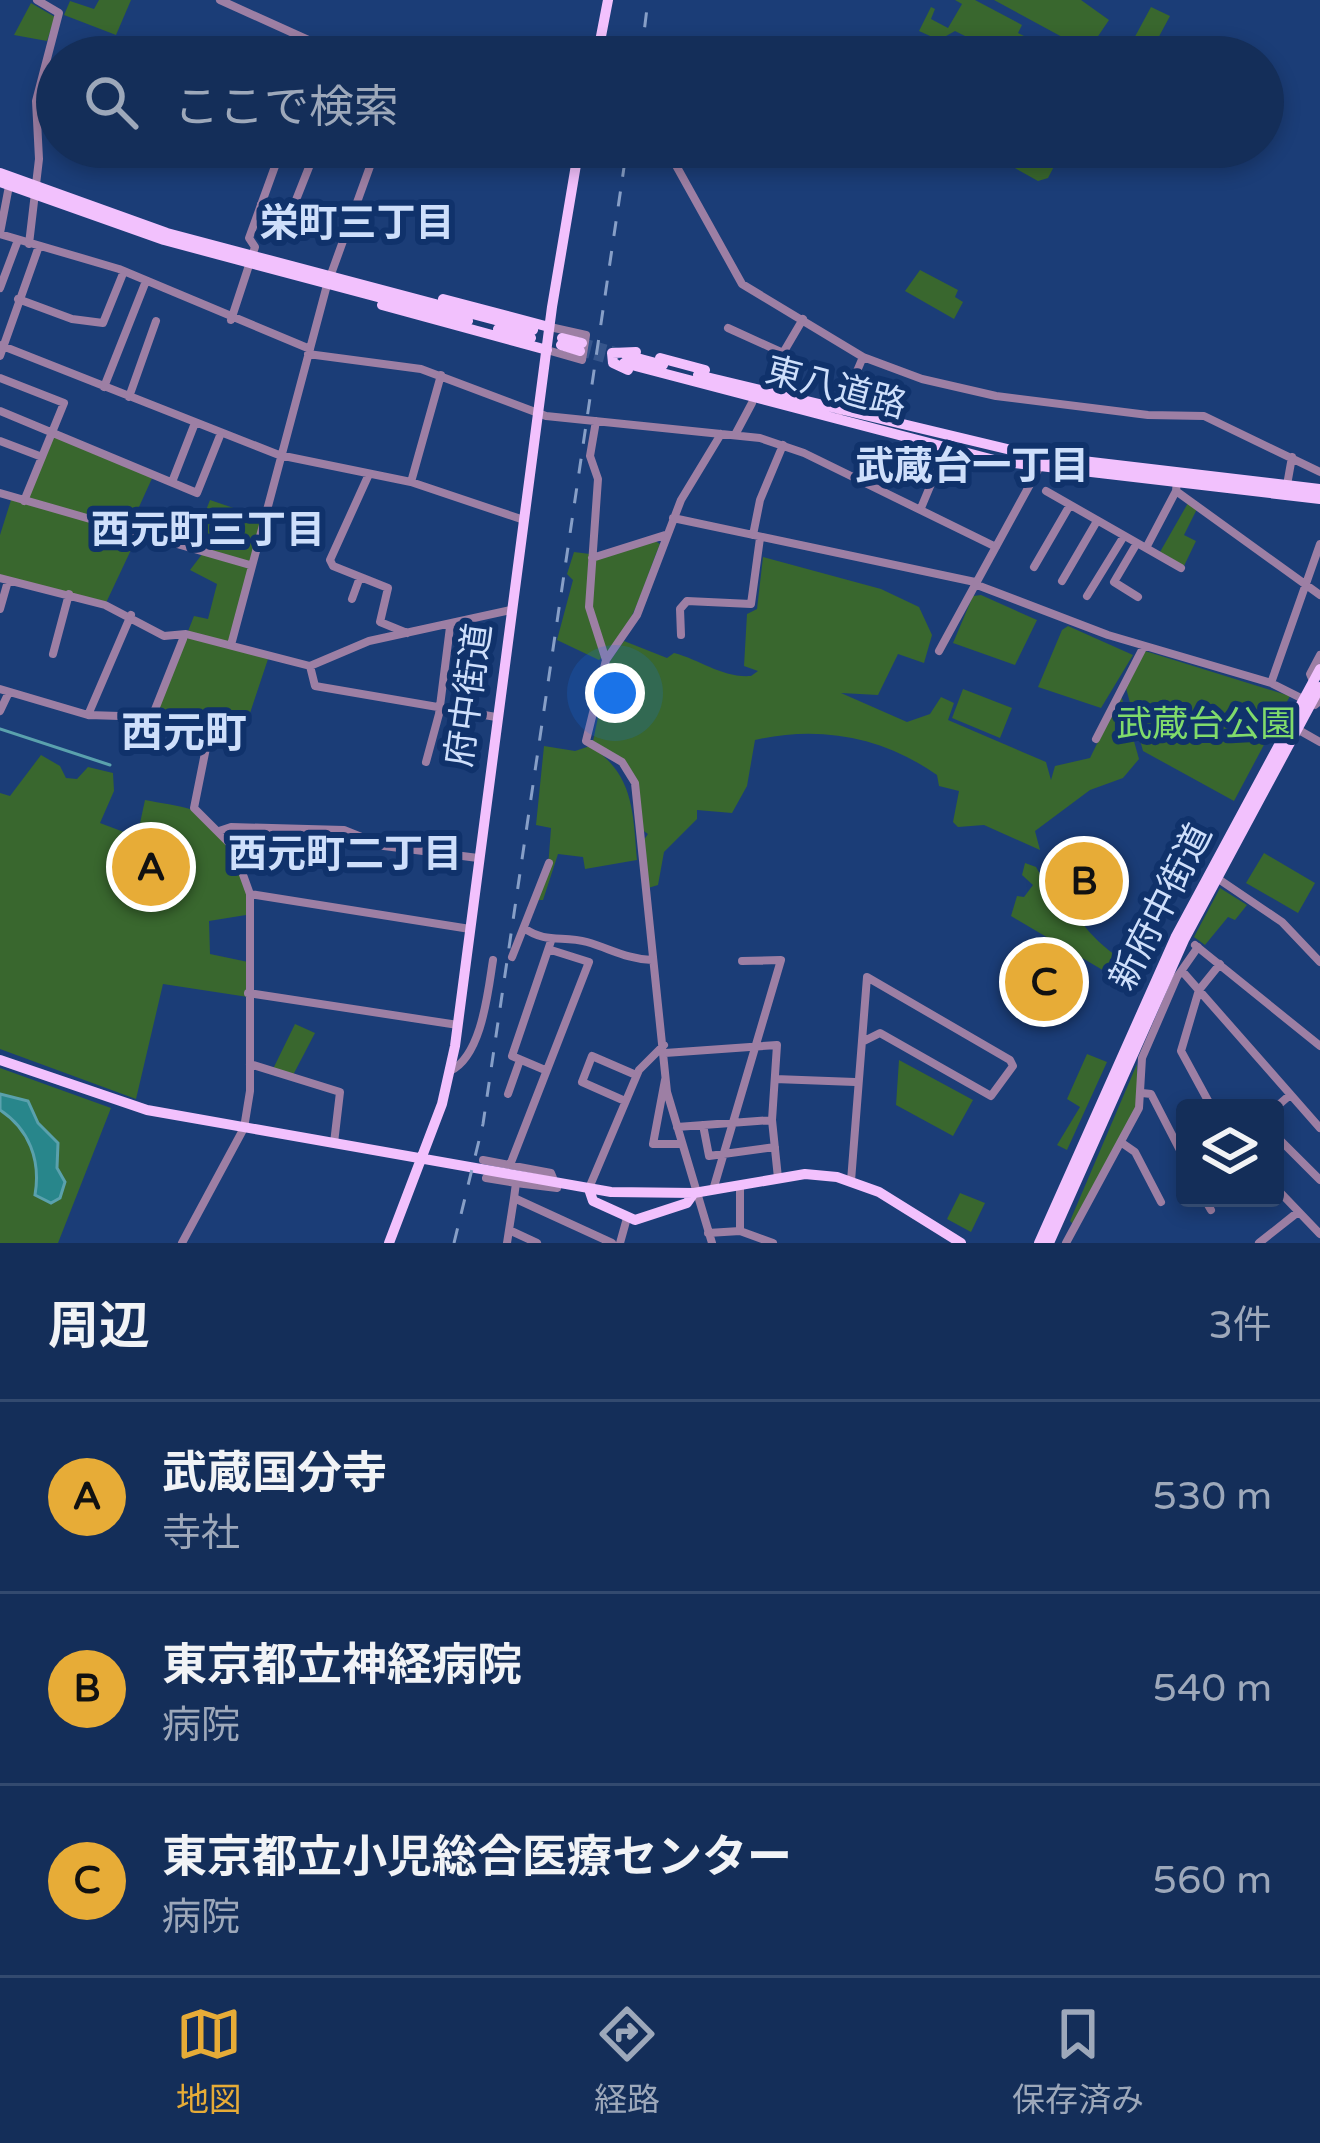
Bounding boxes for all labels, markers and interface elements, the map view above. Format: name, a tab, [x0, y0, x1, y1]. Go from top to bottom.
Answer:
search box	[36, 36, 1284, 168]
icon: search	[78, 69, 144, 135]
text: ここで検索	[174, 81, 399, 135]
district label: 栄町三丁目	[259, 200, 455, 247]
street label: 東八道路	[761, 349, 911, 427]
district label: 武蔵台一丁目	[855, 443, 1089, 490]
district label: 西元町三丁目	[91, 507, 325, 554]
street label: 府中街道	[438, 621, 500, 769]
your location	[585, 663, 645, 723]
park label: 武蔵台公園	[1116, 703, 1296, 746]
district label: 西元町	[121, 708, 247, 759]
street label: 新府中街道	[1101, 817, 1221, 997]
pin: A	[112, 822, 190, 912]
district label: 西元町二丁目	[228, 831, 462, 878]
pin: B	[1045, 836, 1123, 926]
pin: C	[1005, 937, 1083, 1027]
map controls	[1176, 1099, 1284, 1207]
button: layers	[1176, 1099, 1284, 1207]
text: 周辺	[48, 1296, 150, 1358]
text: 3件	[1209, 1302, 1272, 1349]
text: 武蔵国分寺	[162, 1447, 387, 1501]
text: A	[72, 1473, 102, 1520]
text: 530 m	[1153, 1473, 1272, 1520]
text: 寺社	[162, 1510, 240, 1557]
text: 東京都立神経病院	[162, 1639, 522, 1693]
text: B	[73, 1665, 101, 1712]
text: 540 m	[1153, 1665, 1272, 1712]
text: 病院	[162, 1702, 240, 1749]
text: 東京都立小児総合医療センター	[162, 1831, 792, 1885]
text: C	[73, 1857, 101, 1904]
text: 560 m	[1153, 1857, 1272, 1904]
text: 病院	[162, 1894, 240, 1941]
tab: 地図	[176, 2001, 242, 2121]
tab: 経路	[594, 2001, 660, 2121]
tab: 保存済み	[1012, 2001, 1144, 2121]

